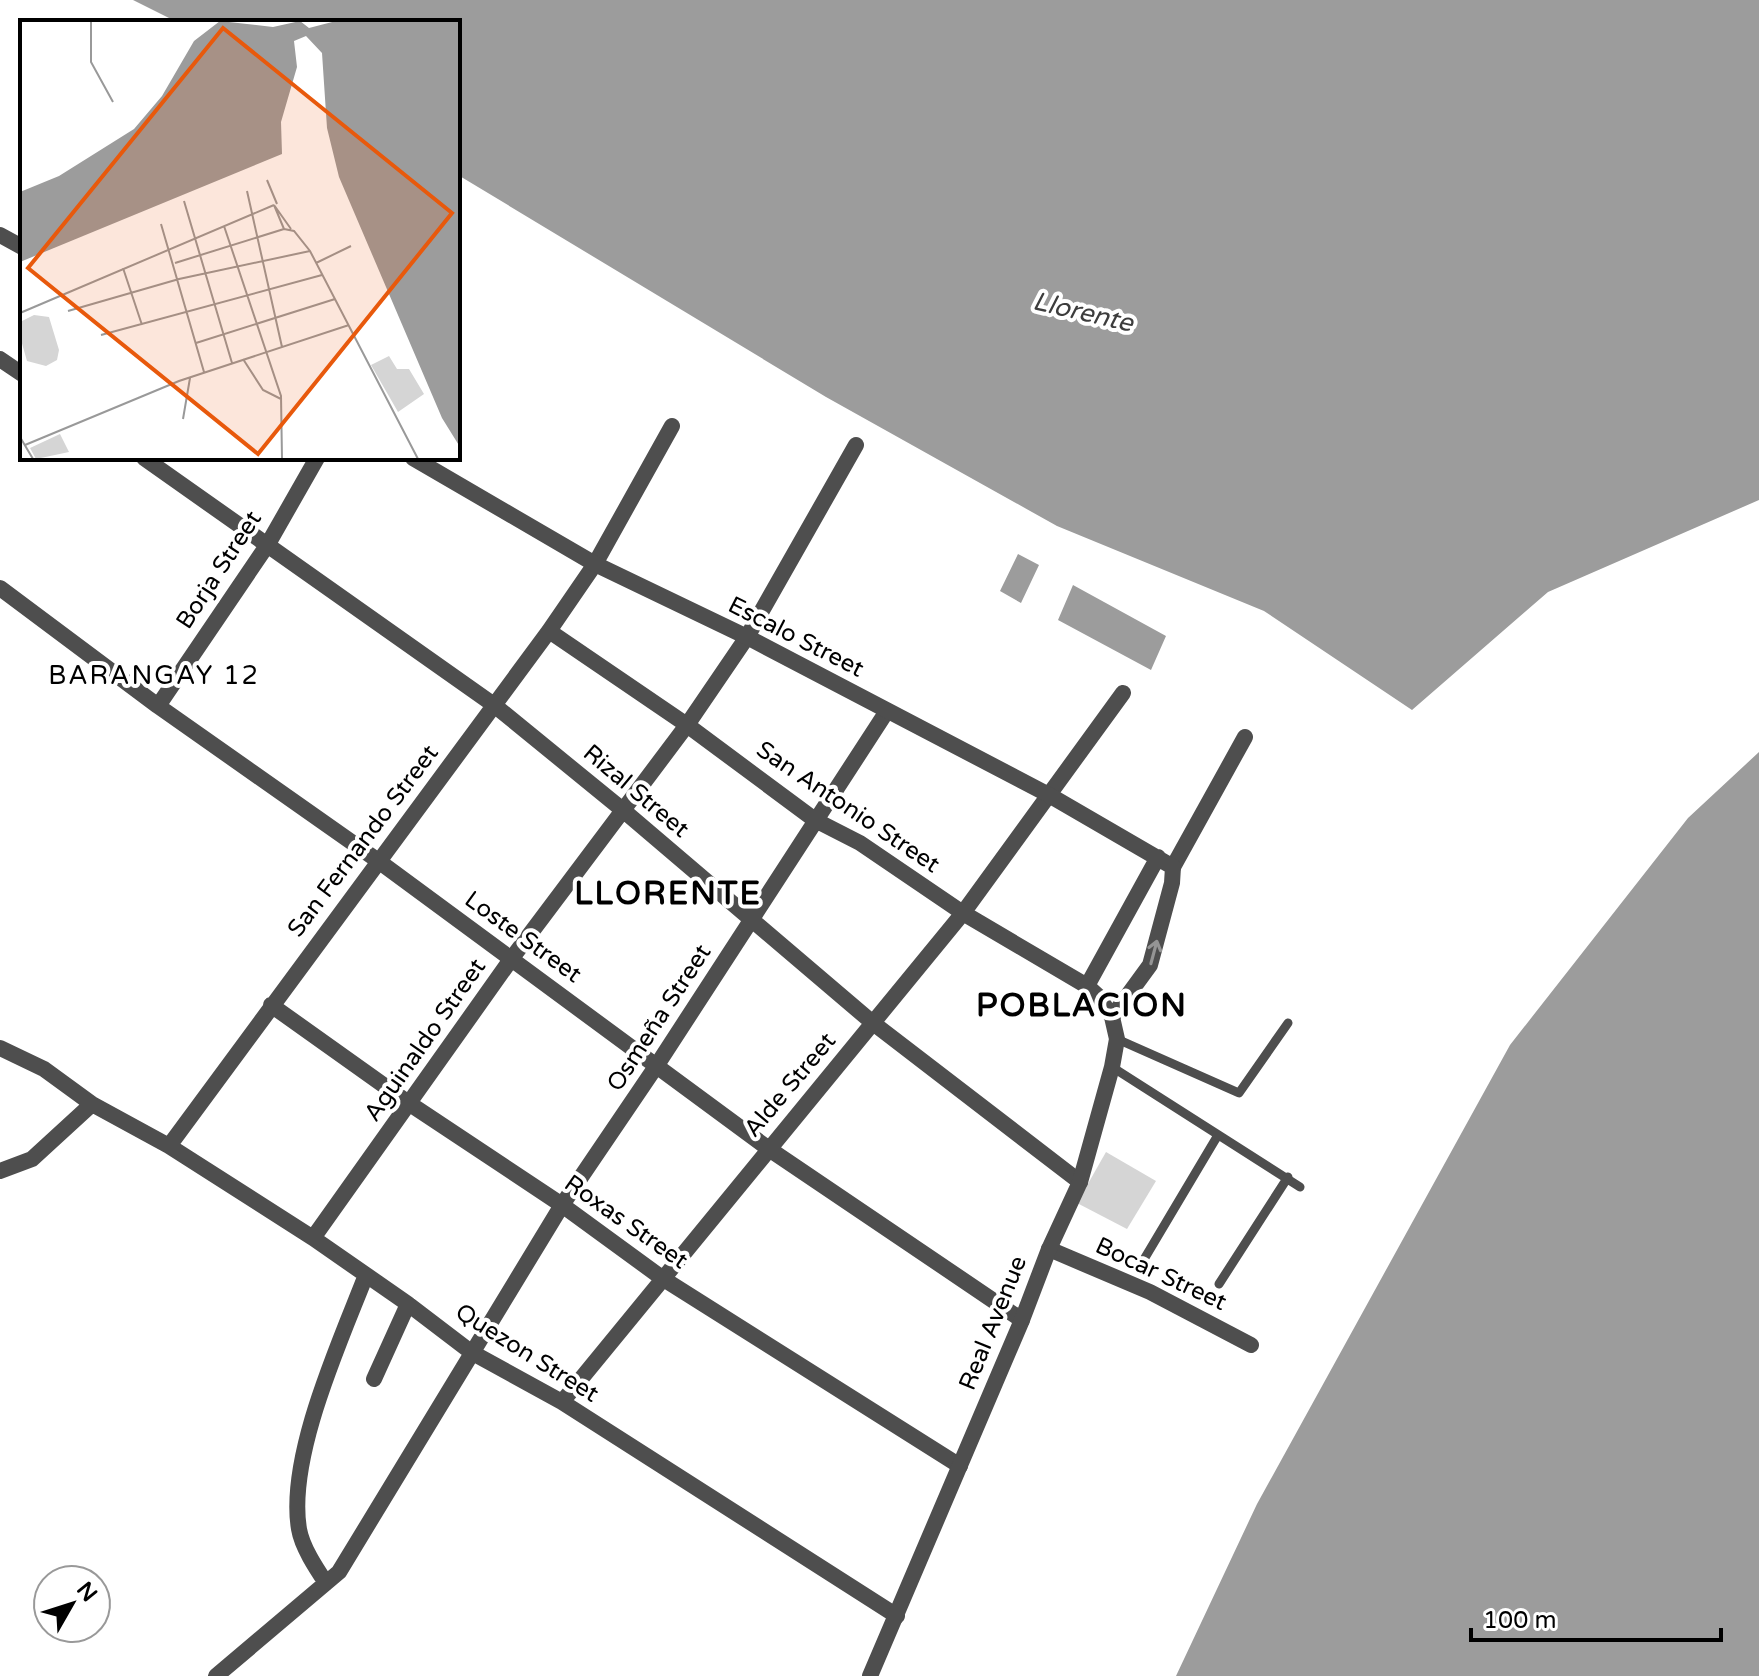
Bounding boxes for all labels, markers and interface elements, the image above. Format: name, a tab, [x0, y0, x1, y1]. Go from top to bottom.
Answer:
inset map	[20, 20, 460, 460]
water label: Llorente	[1030, 285, 1137, 339]
street label: Borja Street	[170, 506, 268, 634]
street label: Escalo Street	[723, 590, 869, 684]
district label: BARANGAY 12	[48, 660, 260, 691]
street label: San Antonio Street	[751, 735, 945, 879]
street label: Rizal Street	[577, 738, 695, 844]
street label: San Fernando Street	[281, 739, 445, 943]
district label: LLORENTE	[574, 875, 762, 913]
street label: Loste Street	[459, 885, 587, 989]
street label: Osmeña Street	[601, 939, 717, 1097]
one-way arrow	[1147, 939, 1162, 965]
street label: Aguinaldo Street	[358, 953, 492, 1127]
district label: POBLACION	[976, 987, 1188, 1025]
street label: Alde Street	[738, 1027, 842, 1143]
street label: Roxas Street	[559, 1169, 693, 1275]
street label: Bocar Street	[1091, 1231, 1231, 1317]
street label: Real Avenue	[953, 1252, 1033, 1394]
street label: Quezon Street	[450, 1297, 604, 1409]
north arrow	[32, 1564, 112, 1644]
text: N	[71, 1577, 102, 1607]
scale bar	[1471, 1592, 1721, 1642]
text: 100 m	[1483, 1606, 1557, 1635]

